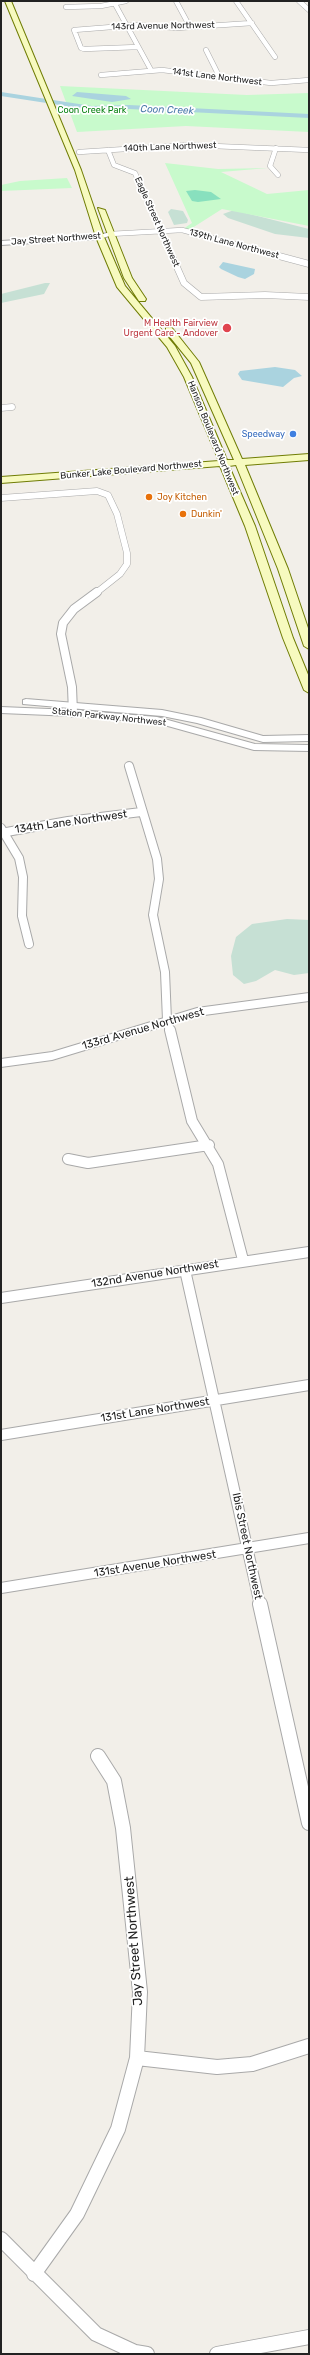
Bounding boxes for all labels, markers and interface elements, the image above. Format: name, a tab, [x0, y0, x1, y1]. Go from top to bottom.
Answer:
street label: 143rd Avenue Northwest	[111, 20, 215, 32]
street label: 141st Lane Northwest	[172, 66, 262, 88]
water label: Coon Creek	[140, 103, 194, 117]
park label: Coon Creek Park	[58, 105, 126, 115]
street label: 140th Lane Northwest	[123, 140, 217, 154]
street label: Eagle Street Northwest	[132, 175, 182, 269]
street label: 139th Lane Northwest	[188, 227, 280, 261]
street label: Jay Street Northwest	[11, 230, 101, 248]
place label: M Health Fairview Urgent Care - Andover	[124, 318, 218, 339]
marker: M Health Fairview Urgent Care - Andover	[221, 322, 233, 334]
street label: Hanson Boulevard Northwest	[185, 379, 241, 497]
place label: Speedway	[242, 429, 285, 439]
marker: Speedway	[288, 429, 298, 439]
street label: Bunker Lake Boulevard Northwest	[60, 458, 202, 482]
marker: Joy Kitchen	[144, 492, 154, 502]
place label: Joy Kitchen	[157, 492, 207, 502]
marker: Dunkin'	[178, 509, 188, 519]
place label: Dunkin'	[191, 509, 222, 519]
street label: Station Parkway Northwest	[52, 706, 166, 728]
street label: 134th Lane Northwest	[14, 808, 128, 836]
street label: 133rd Avenue Northwest	[81, 1005, 205, 1053]
street label: 132nd Avenue Northwest	[90, 1257, 220, 1291]
street label: 131st Lane Northwest	[100, 1395, 210, 1425]
street label: Ibis Street Northwest	[229, 1491, 265, 1601]
street label: 131st Avenue Northwest	[93, 1548, 217, 1580]
street label: Jay Street Northwest	[122, 1876, 146, 2006]

